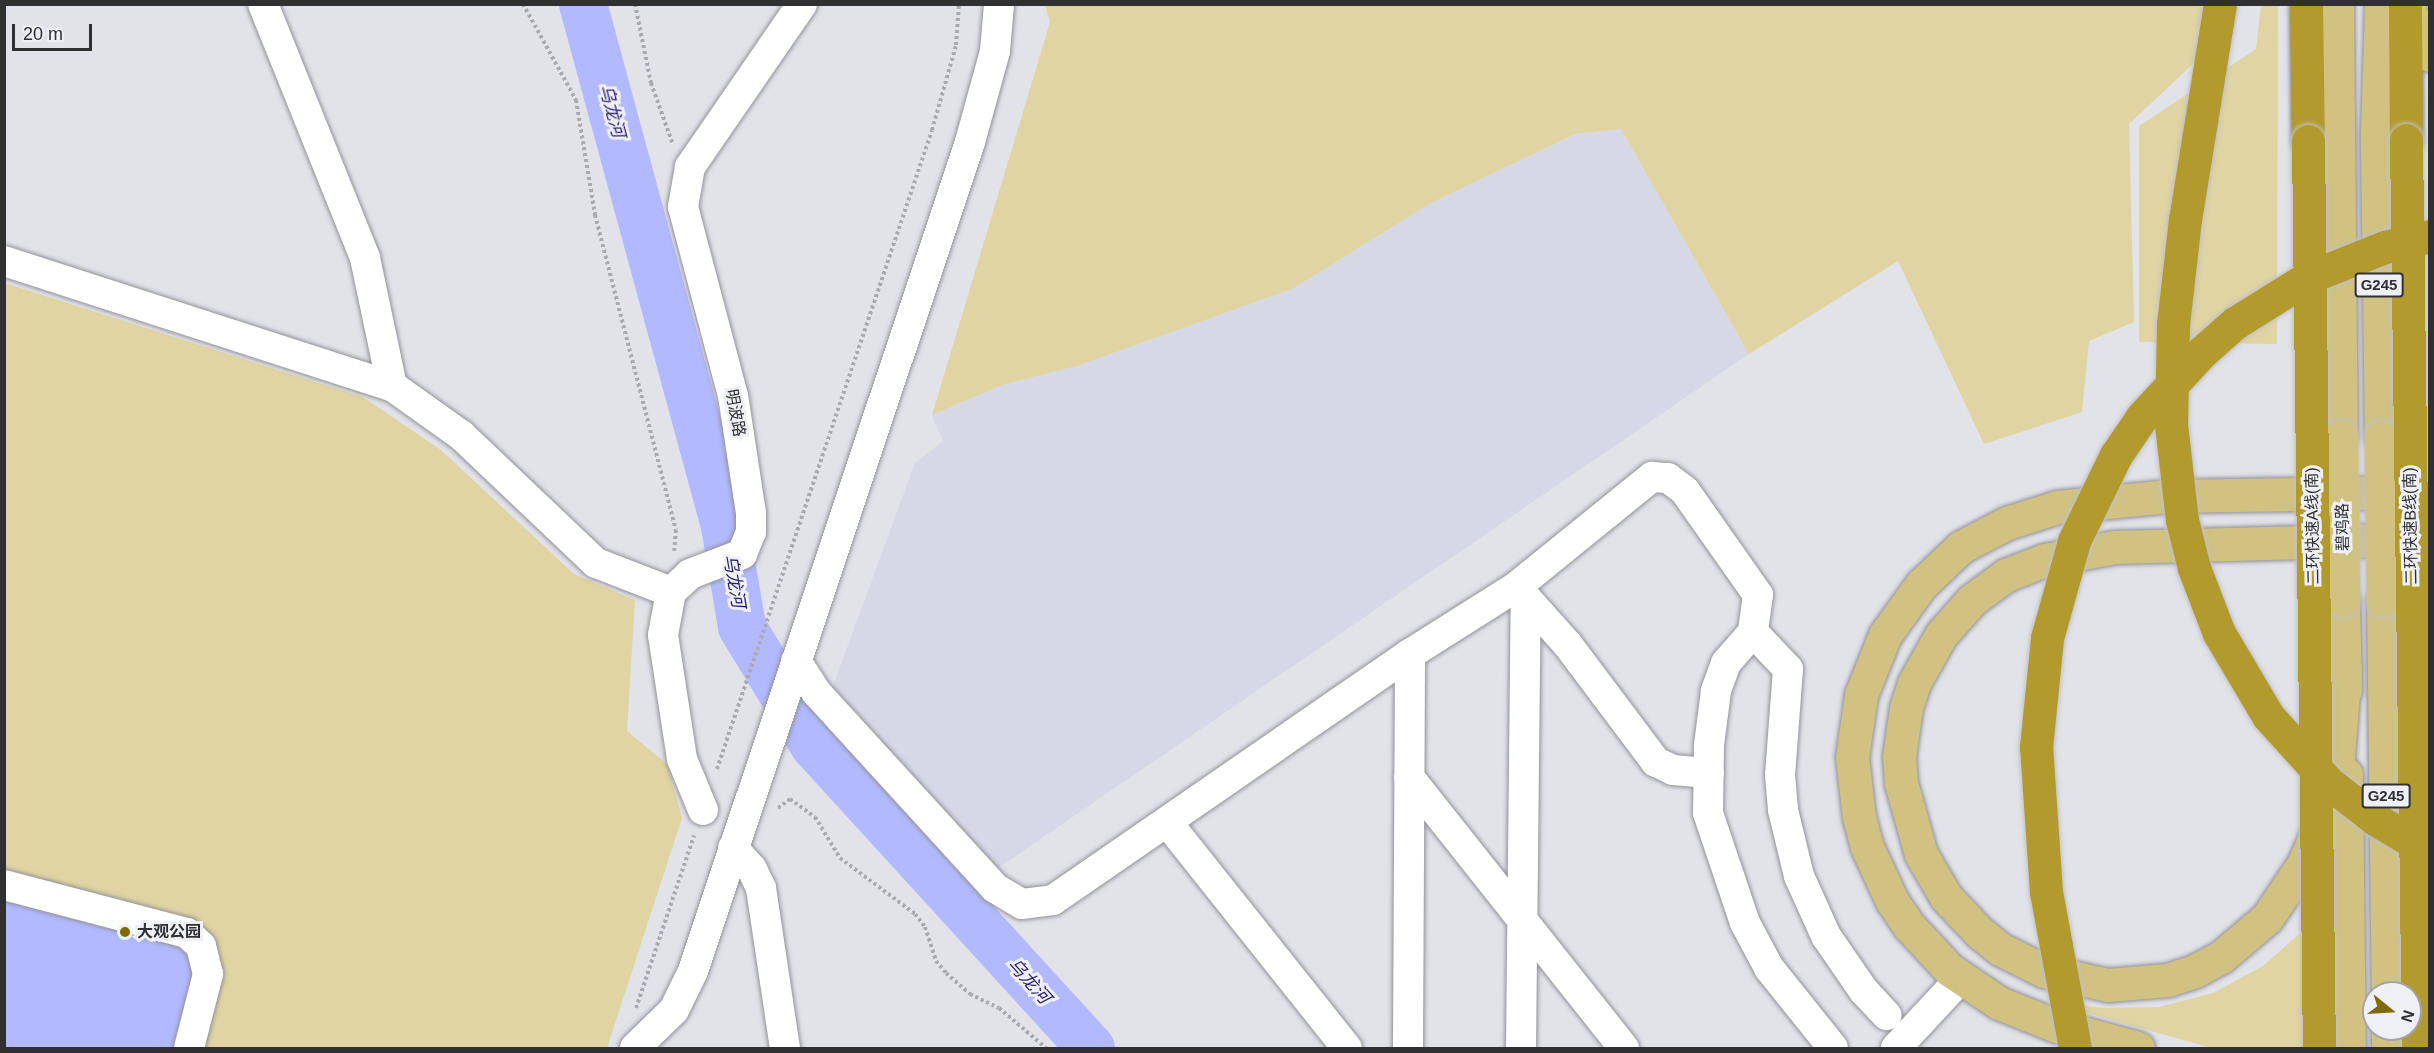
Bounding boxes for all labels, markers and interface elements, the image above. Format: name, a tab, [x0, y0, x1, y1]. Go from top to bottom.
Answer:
scale bar	[15, 12, 94, 50]
text: 20 m	[23, 24, 63, 44]
water label: 乌龙河	[595, 82, 629, 140]
road number: G245	[2354, 273, 2404, 297]
street label: 明波路	[721, 388, 749, 438]
street label: 二环快速A线(南)	[2302, 467, 2324, 585]
street label: 二环快速B线(南)	[2400, 467, 2422, 585]
street label: 碧鸡路	[2333, 503, 2353, 551]
water label: 乌龙河	[719, 553, 749, 609]
road number: G245	[2360, 784, 2412, 808]
place label: 大观公园	[137, 922, 201, 942]
marker: 大观公园	[118, 925, 132, 939]
water label: 乌龙河	[1003, 954, 1055, 1008]
north arrow	[2362, 981, 2422, 1041]
text: N	[2398, 1008, 2418, 1024]

